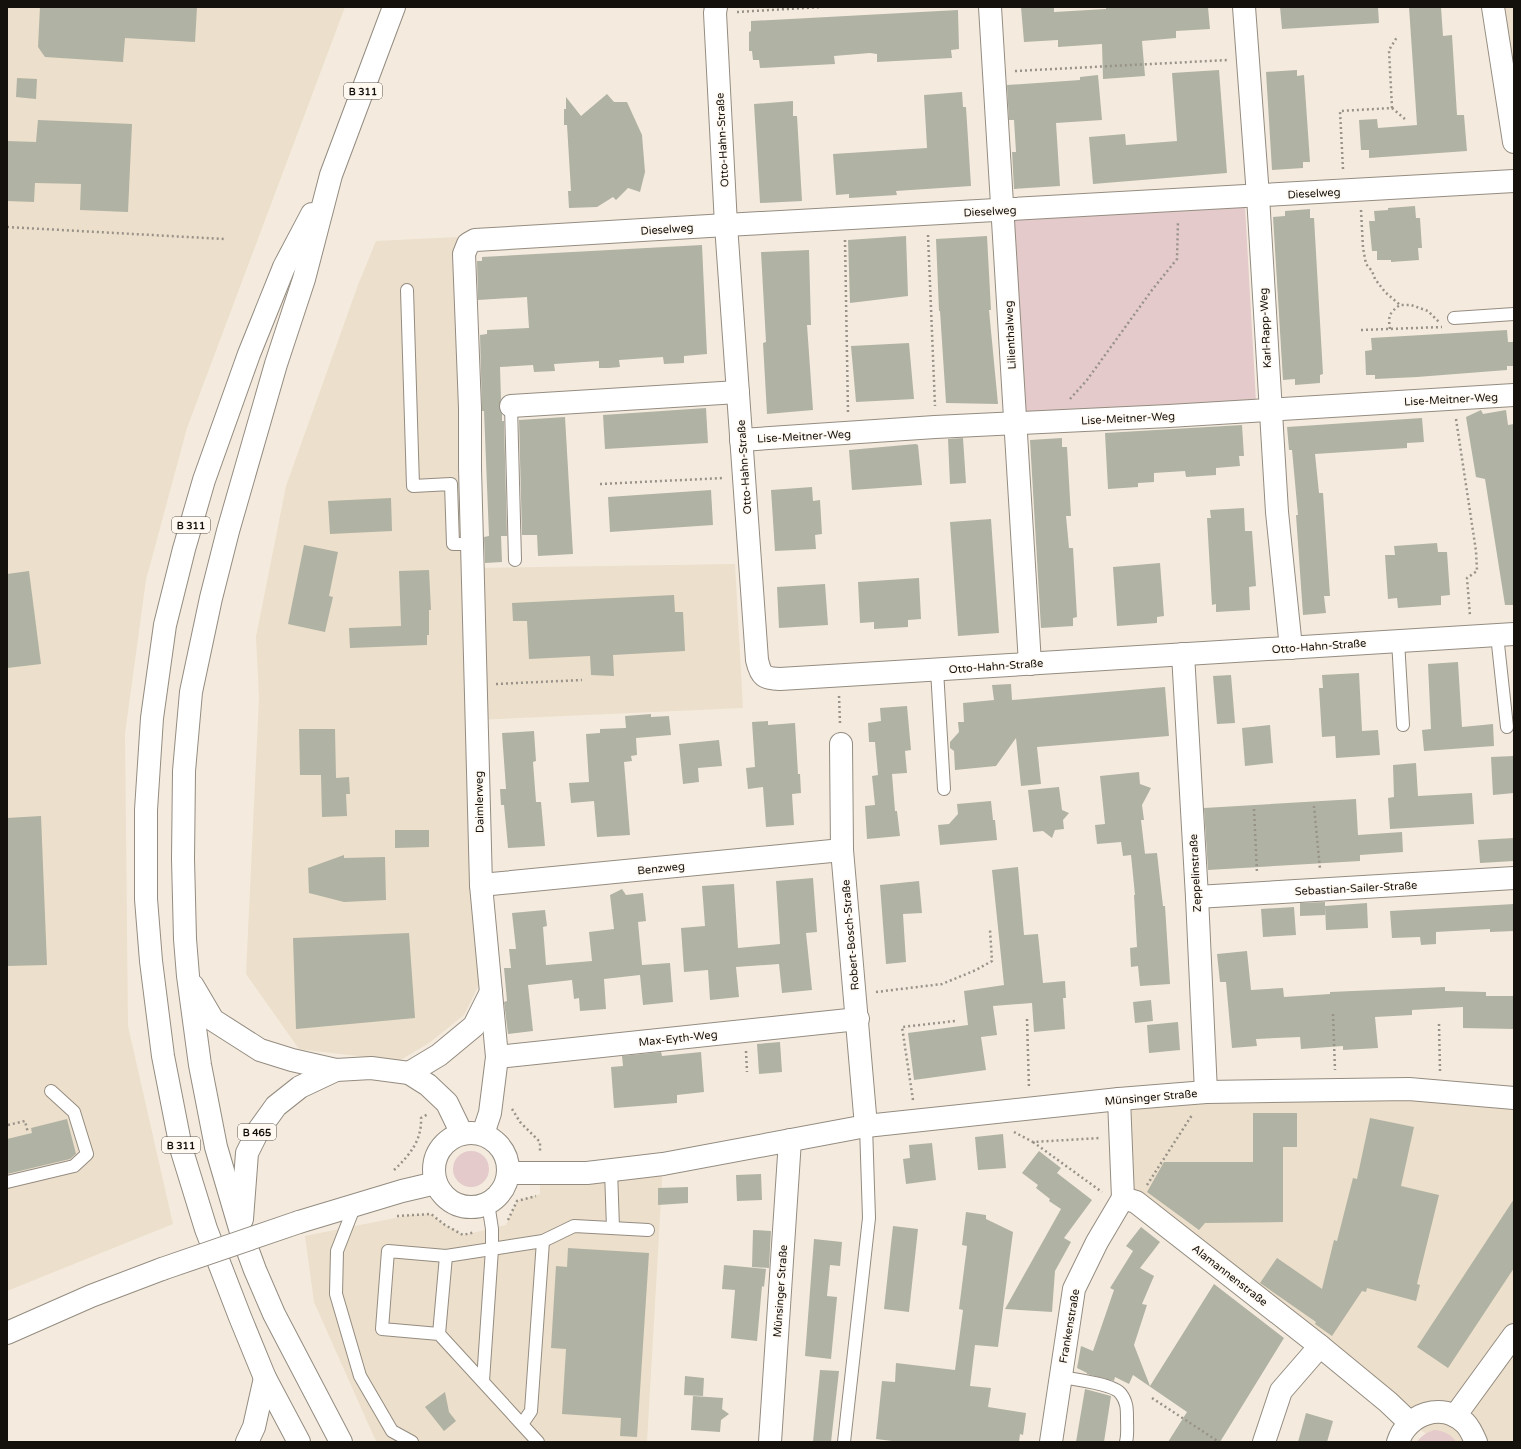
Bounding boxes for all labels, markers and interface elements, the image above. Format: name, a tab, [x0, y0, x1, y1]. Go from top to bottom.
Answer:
road number: B 311	[344, 83, 382, 99]
street label: Otto-Hahn-Straße	[714, 92, 731, 188]
street label: Dieselweg	[1287, 186, 1341, 201]
street label: Dieselweg	[963, 204, 1017, 219]
street label: Dieselweg	[640, 221, 694, 238]
street label: Karl-Rapp-Weg	[1257, 287, 1274, 369]
street label: Lilienthalweg	[1002, 300, 1019, 370]
street label: Lise-Meitner-Weg	[1404, 391, 1498, 408]
street label: Lise-Meitner-Weg	[1081, 410, 1175, 427]
street label: Otto-Hahn-Straße	[735, 419, 754, 515]
street label: Lise-Meitner-Weg	[757, 428, 851, 445]
road number: B 311	[172, 517, 210, 533]
street label: Otto-Hahn-Straße	[1271, 637, 1367, 656]
street label: Otto-Hahn-Straße	[948, 657, 1044, 676]
street label: Daimlerweg	[472, 771, 487, 833]
street label: Zeppelinstraße	[1187, 834, 1204, 912]
street label: Benzweg	[637, 860, 686, 877]
street label: Robert-Bosch-Straße	[839, 879, 862, 991]
street label: Sebastian-Sailer-Straße	[1294, 879, 1418, 898]
street label: Max-Eyth-Weg	[638, 1028, 718, 1049]
street label: Münsinger Straße	[1104, 1087, 1198, 1108]
road number: B 465	[238, 1124, 276, 1140]
road number: B 311	[162, 1137, 200, 1153]
street label: Alamannenstraße	[1189, 1242, 1270, 1309]
street label: Münsinger Straße	[771, 1244, 790, 1338]
street label: Frankenstraße	[1057, 1288, 1082, 1364]

